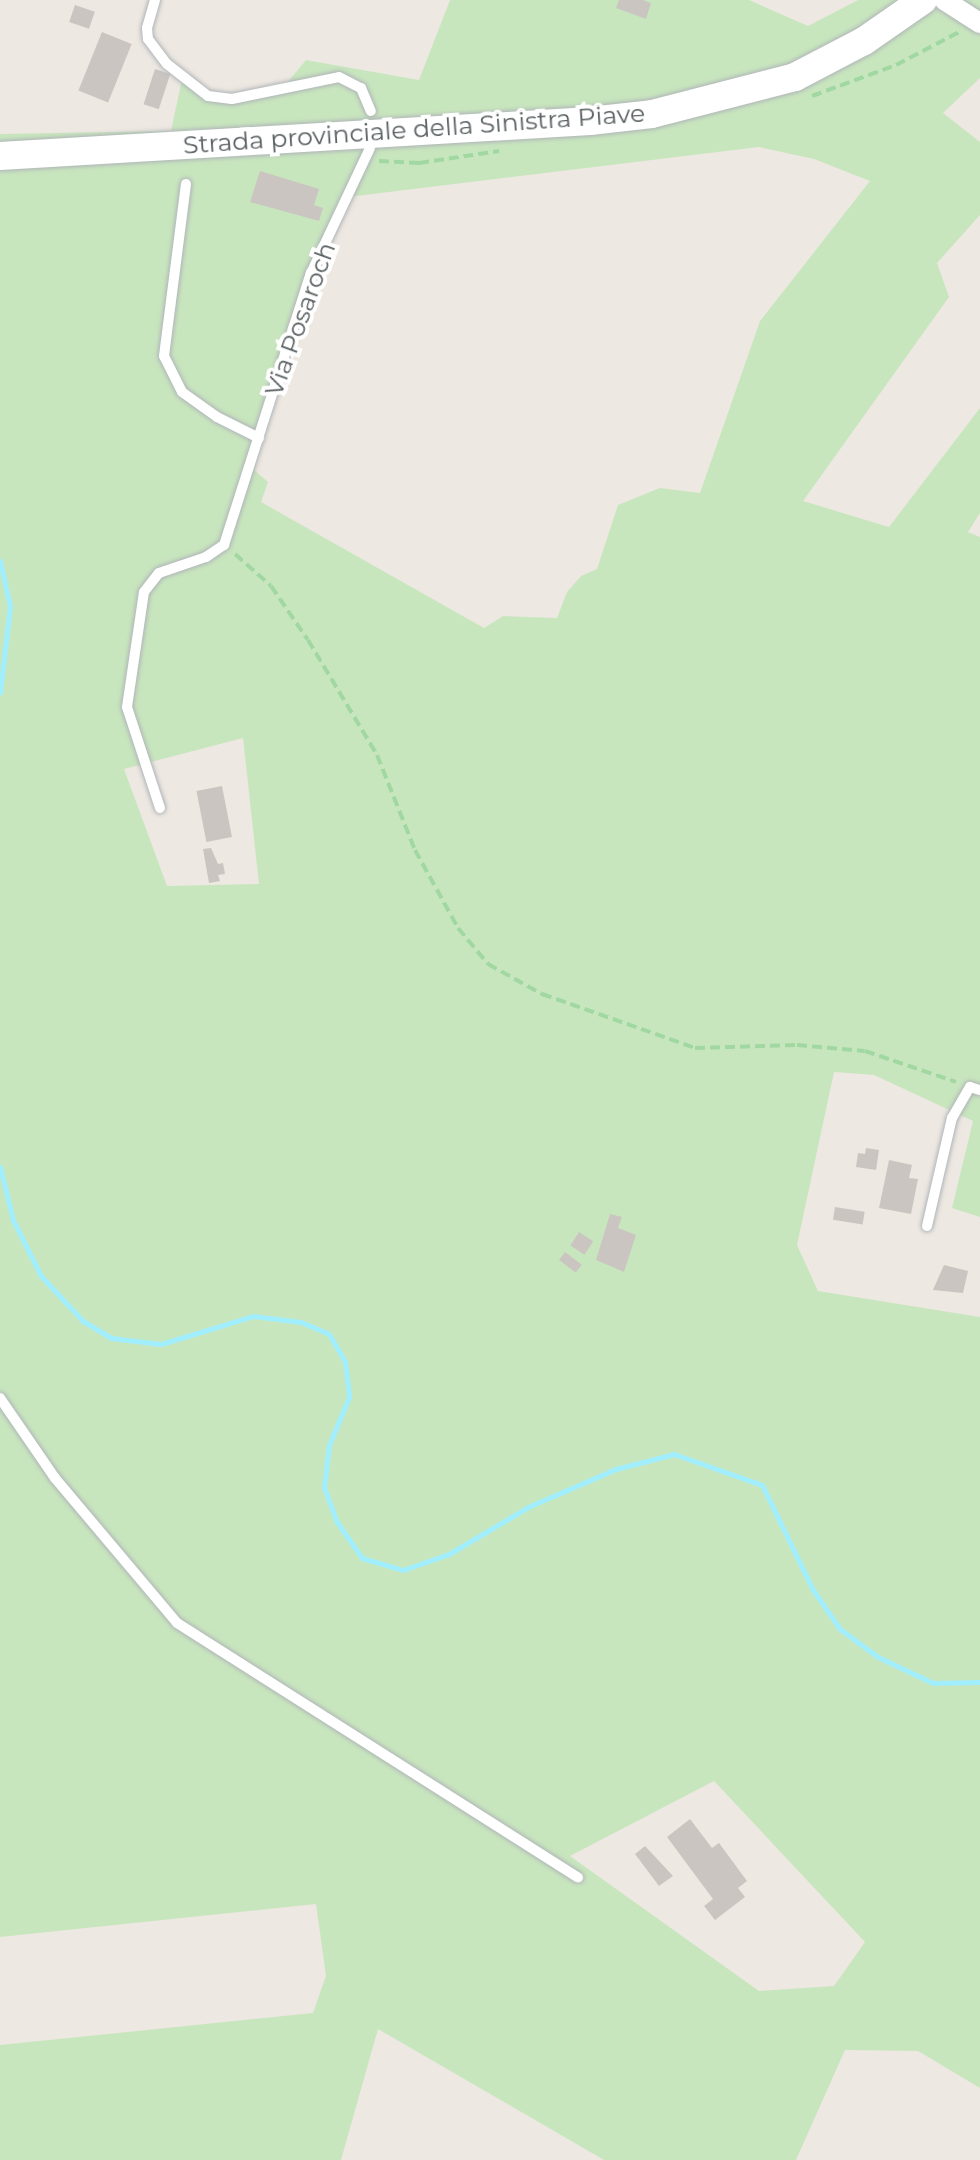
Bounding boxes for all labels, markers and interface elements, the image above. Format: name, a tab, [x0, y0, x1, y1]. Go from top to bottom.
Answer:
street label: Strada provinciale della Sinistra Piave	[182, 98, 646, 160]
street label: Via Posaroch	[258, 238, 342, 400]

